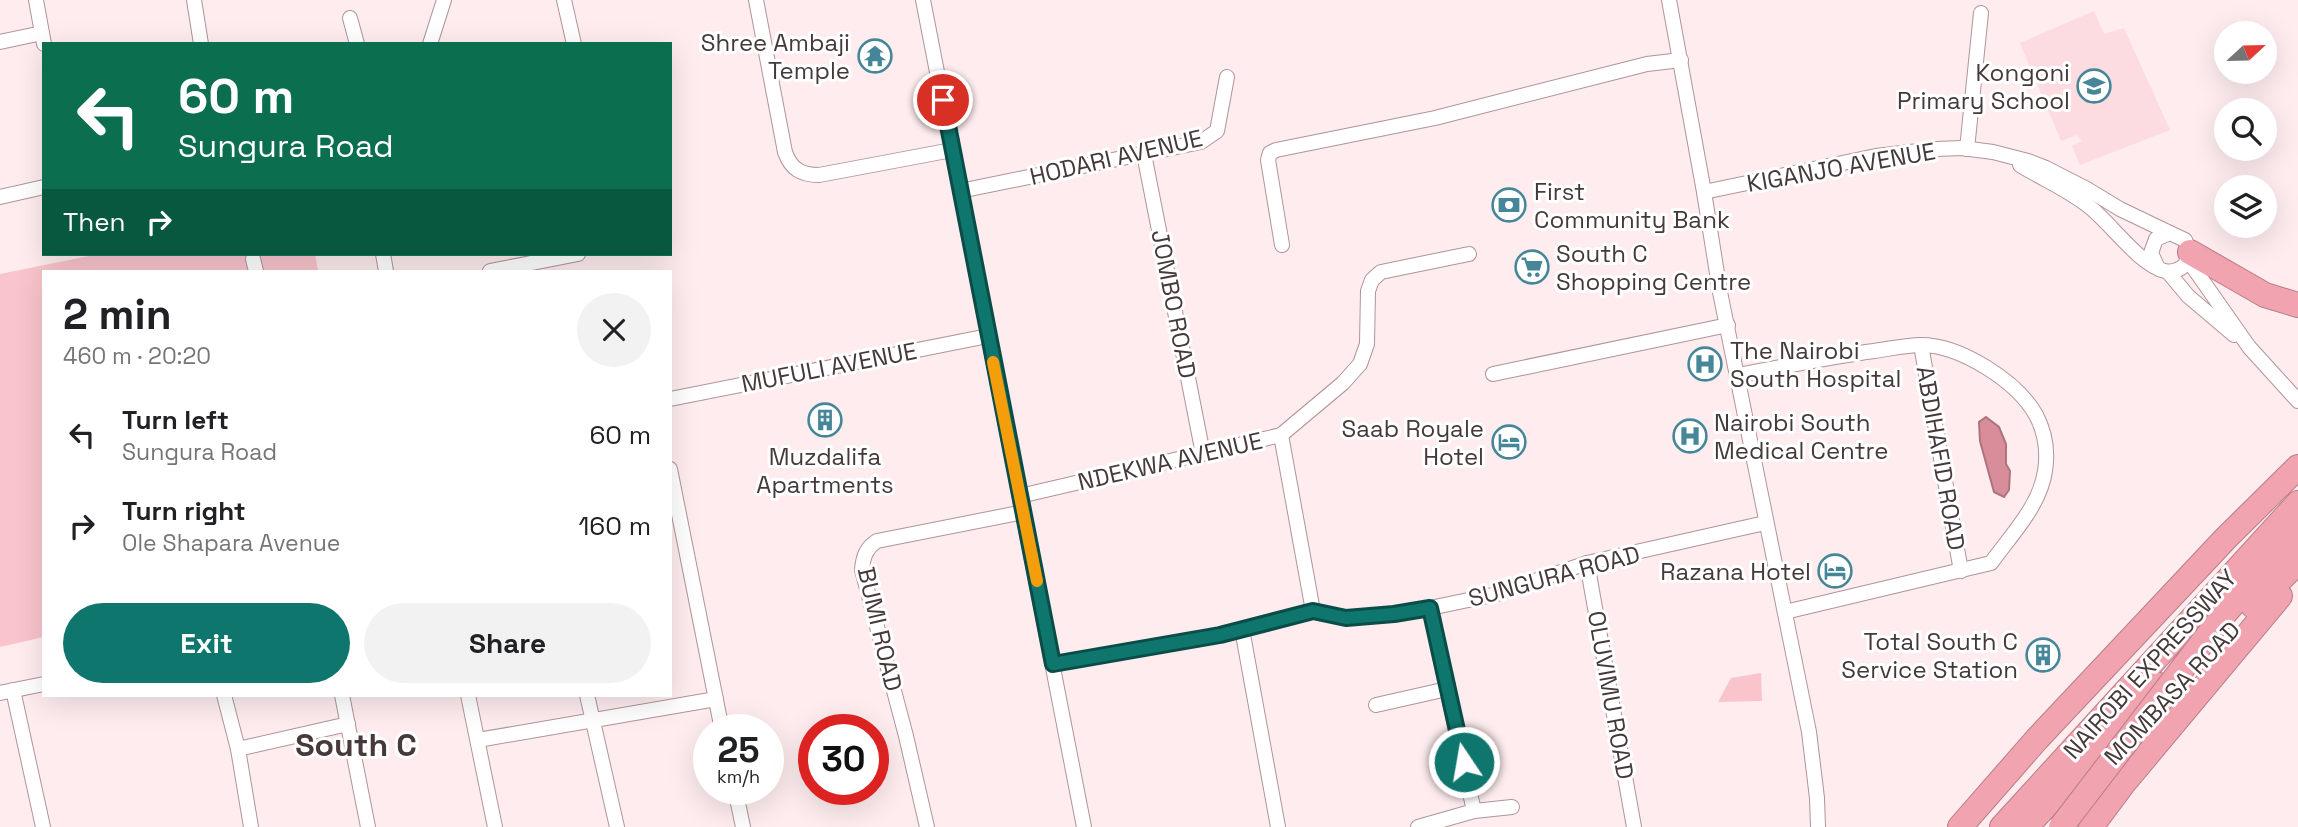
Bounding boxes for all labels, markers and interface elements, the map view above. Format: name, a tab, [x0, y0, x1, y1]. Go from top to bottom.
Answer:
north arrow	[2214, 21, 2277, 84]
map controls	[2214, 21, 2277, 238]
place label: Shree Ambaji Temple	[701, 27, 850, 86]
temple icon: Shree Ambaji Temple	[856, 37, 894, 75]
place label: Kongoni Primary School	[1897, 57, 2070, 116]
text: 60 m	[178, 65, 294, 127]
school or university icon: Kongoni Primary School	[2075, 67, 2113, 105]
icon: left	[63, 70, 154, 161]
pin	[913, 70, 973, 130]
icon: arrive	[924, 81, 962, 119]
button: search	[2214, 98, 2277, 161]
street label: HODARI AVENUE	[1027, 122, 1205, 192]
text: Sungura Road	[178, 126, 394, 166]
street label: KIGANJO AVENUE	[1744, 135, 1938, 199]
button: layers	[2214, 175, 2277, 238]
place label: First Community Bank	[1534, 176, 1730, 235]
bank icon: First Community Bank	[1490, 186, 1528, 224]
icon: right	[140, 203, 178, 241]
text: Then	[63, 205, 126, 239]
street label: JOMBO ROAD	[1144, 227, 1204, 381]
place label: South C Shopping Centre	[1556, 238, 1751, 297]
supermarket icon: South C Shopping Centre	[1513, 248, 1551, 286]
text: 2 min	[63, 288, 172, 341]
button: close	[577, 293, 651, 367]
street label: MUFULI AVENUE	[739, 335, 919, 399]
place label: The Nairobi South Hospital	[1730, 335, 1901, 394]
text: 460 m · 20:20	[63, 341, 211, 371]
hospital icon: The Nairobi South Hospital	[1686, 345, 1724, 383]
street label: ABDIHAFID ROAD	[1910, 363, 1972, 553]
building icon: Muzdalifa Apartments	[806, 401, 844, 439]
text: Turn left	[122, 403, 229, 437]
place label: Nairobi South Medical Centre	[1714, 407, 1888, 466]
place label: Saab Royale Hotel	[1342, 413, 1484, 472]
icon: left	[63, 416, 101, 454]
hospital icon: Nairobi South Medical Centre	[1671, 417, 1709, 455]
text: 60 m	[589, 418, 651, 452]
hotel icon: Saab Royale Hotel	[1490, 423, 1528, 461]
street label: NDEKWA AVENUE	[1075, 425, 1265, 497]
text: Sungura Road	[122, 437, 277, 467]
place label: Muzdalifa Apartments	[756, 441, 894, 500]
text: Turn right	[122, 494, 246, 528]
icon: right	[63, 507, 101, 545]
text: 160 m	[579, 509, 651, 543]
text: Ole Shapara Avenue	[122, 528, 340, 558]
street label: SUNGURA ROAD	[1465, 538, 1643, 614]
hotel icon: Razana Hotel	[1816, 552, 1854, 590]
place label: Razana Hotel	[1660, 556, 1811, 587]
street label: NAIROBI EXPRESSWAY	[2056, 562, 2244, 765]
street label: BUMI ROAD	[851, 564, 909, 694]
button: Exit	[63, 603, 350, 683]
button: Share	[364, 603, 651, 683]
street label: OLUVIMU ROAD	[1581, 608, 1641, 782]
street label: MOMBASA ROAD	[2097, 614, 2247, 772]
place label: Total South C Service Station	[1841, 626, 2018, 685]
building icon: Total South C Service Station	[2024, 636, 2062, 674]
speed limit sign: 30	[798, 714, 889, 805]
district label: South C	[295, 725, 417, 765]
position arrow	[1427, 725, 1501, 799]
text: 25	[718, 728, 759, 772]
text: km/h	[717, 765, 760, 788]

